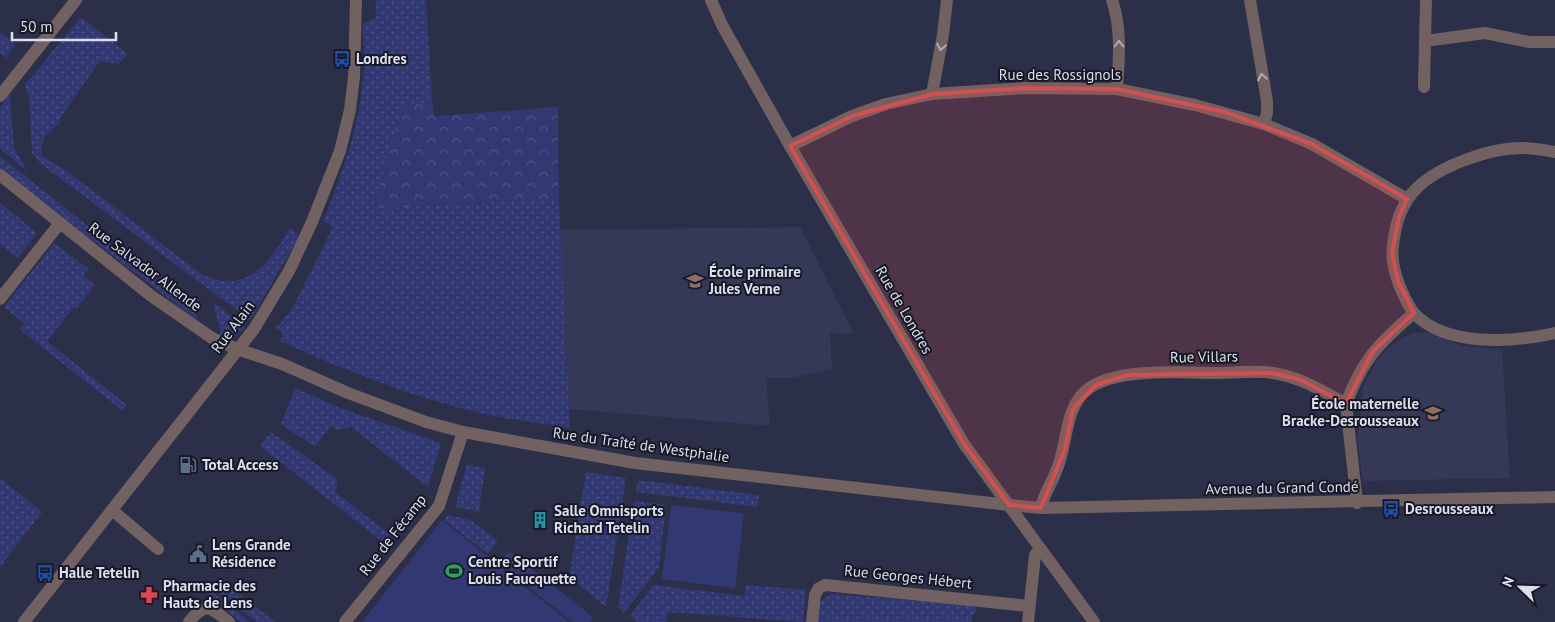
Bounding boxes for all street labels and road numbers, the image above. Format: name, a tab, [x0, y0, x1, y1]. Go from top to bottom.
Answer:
street label: Rue des Rossignols	[999, 65, 1121, 84]
street label: Rue Salvador Allende	[85, 218, 206, 315]
street label: Rue de Londres	[872, 262, 937, 357]
street label: Rue Alain	[207, 297, 258, 357]
street label: Rue Villars	[1170, 346, 1238, 367]
street label: Rue du Traîté de Westphalie	[552, 423, 731, 466]
street label: Avenue du Grand Condé	[1205, 477, 1359, 498]
street label: Rue de Fécamp	[355, 490, 430, 579]
street label: Rue Georges Hébert	[843, 560, 973, 593]

